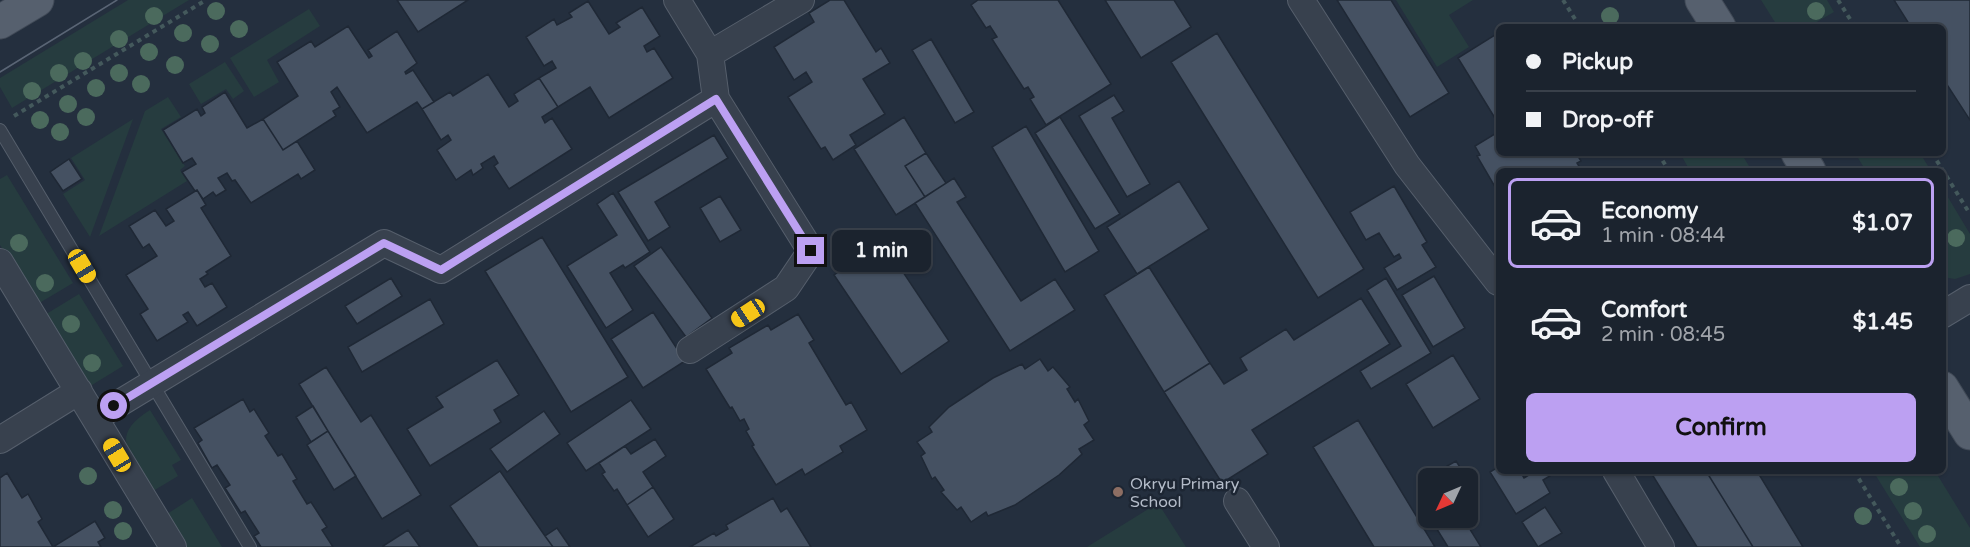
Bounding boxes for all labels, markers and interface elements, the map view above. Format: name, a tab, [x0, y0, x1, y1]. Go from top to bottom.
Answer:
text: Pickup	[1562, 49, 1633, 75]
text: Drop-off	[1562, 107, 1653, 133]
icon: car	[1529, 196, 1583, 250]
text: Economy	[1601, 198, 1698, 224]
text: $1.07	[1852, 210, 1913, 236]
text: 1 min · 08:44	[1601, 224, 1725, 248]
callout: 1 min	[832, 230, 931, 272]
route end	[797, 237, 824, 264]
text: 1 min	[855, 239, 908, 263]
car	[65, 246, 99, 286]
icon: car	[1529, 295, 1583, 349]
car	[728, 296, 768, 330]
text: Comfort	[1601, 297, 1687, 323]
text: $1.45	[1853, 309, 1913, 335]
text: 2 min · 08:45	[1601, 323, 1725, 347]
route start	[100, 392, 127, 419]
button: Confirm	[1526, 393, 1916, 462]
car	[100, 435, 134, 475]
north arrow	[1418, 468, 1478, 528]
map controls	[1418, 468, 1478, 528]
place label: Okryu Primary School	[1130, 474, 1240, 512]
marker: Okryu Primary School	[1111, 485, 1125, 499]

